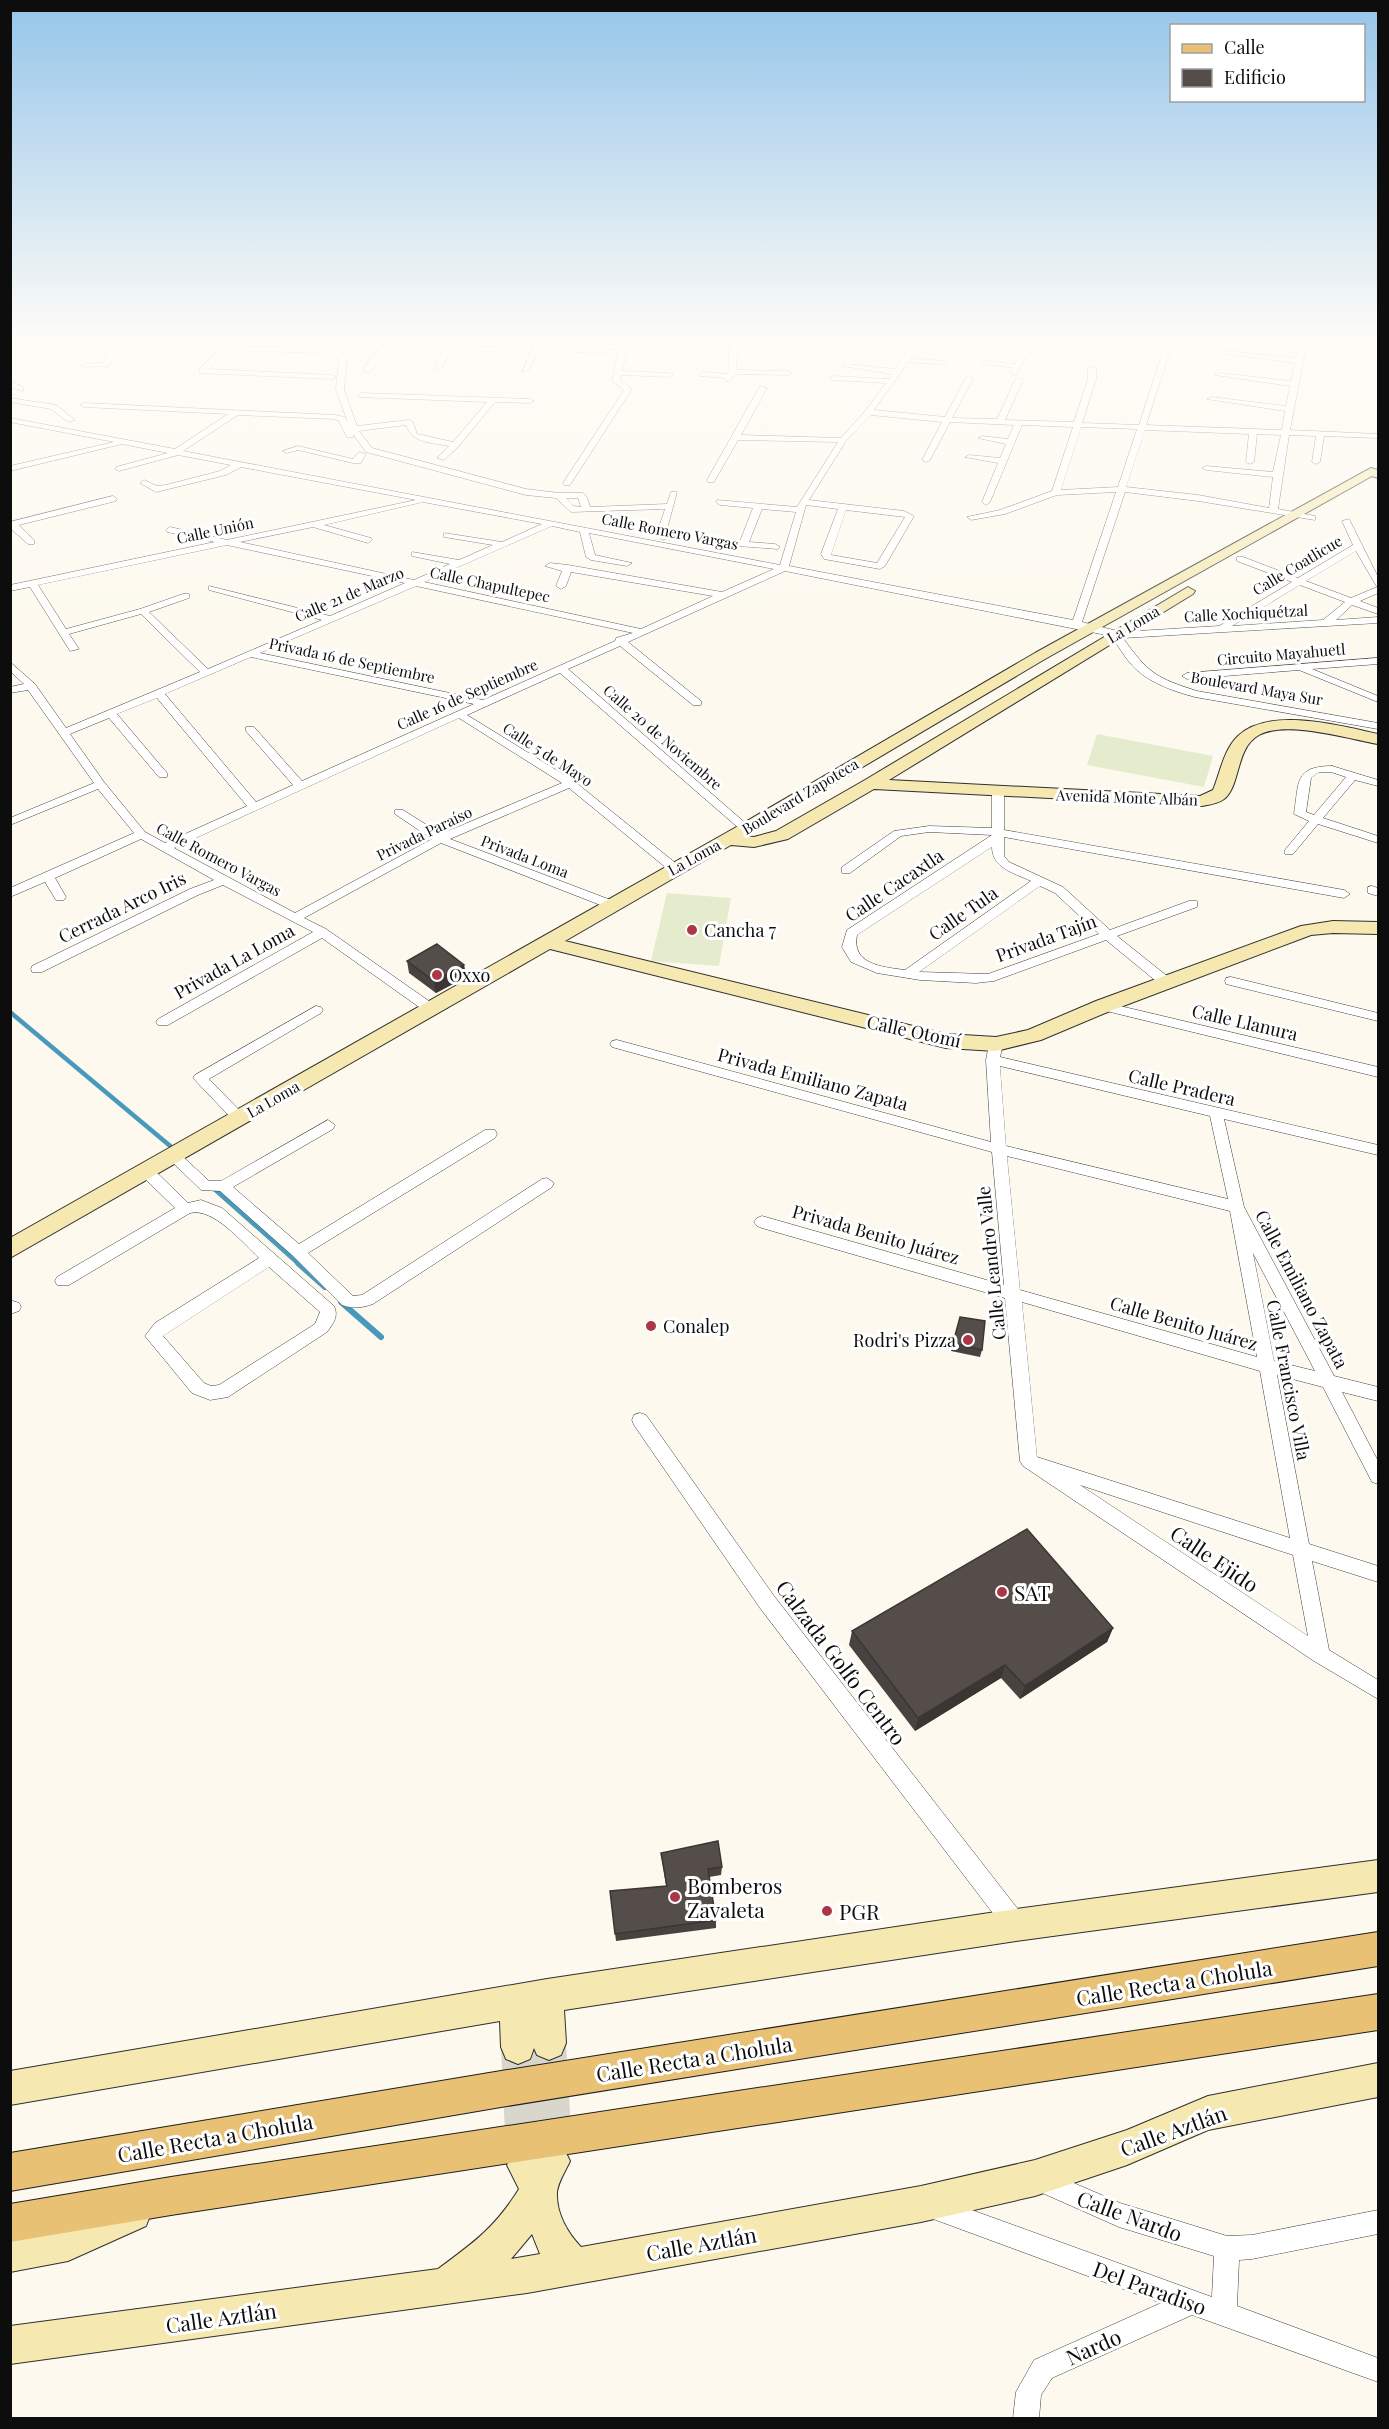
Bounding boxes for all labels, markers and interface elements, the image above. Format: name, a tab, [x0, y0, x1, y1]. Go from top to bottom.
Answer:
legend	[1170, 24, 1365, 102]
text: Calle	[1224, 35, 1265, 59]
text: Edificio	[1224, 65, 1286, 89]
street label: Calle Romero Vargas	[600, 508, 740, 554]
street label: Calle Unión	[175, 512, 255, 548]
street label: Calle Coatlicue	[1248, 530, 1346, 600]
street label: Calle Chapultepec	[428, 561, 552, 607]
street label: Calle 21 de Marzo	[291, 562, 407, 626]
street label: La Loma	[1103, 600, 1163, 647]
street label: Calle Xochiquétzal	[1184, 600, 1308, 626]
street label: Privada 16 de Septiembre	[267, 633, 437, 687]
street label: Circuito Mayahuetl	[1216, 638, 1346, 670]
street label: Calle 16 de Septiembre	[393, 654, 541, 734]
street label: Boulevard Maya Sur	[1189, 667, 1325, 710]
street label: Calle 20 de Noviembre	[599, 680, 727, 794]
street label: Calle 5 de Mayo	[499, 717, 597, 791]
street label: Boulevard Zapoteca	[738, 753, 862, 839]
street label: Avenida Monte Albán	[1055, 784, 1198, 809]
street label: Privada Paraíso	[373, 801, 475, 865]
street label: Calle Romero Vargas	[153, 818, 285, 900]
street label: Privada Loma	[478, 830, 572, 882]
street label: La Loma	[664, 834, 725, 880]
street label: Calle Cacaxtla	[840, 843, 948, 927]
street label: Cerrada Arco Iris	[54, 866, 190, 948]
street label: Calle Tula	[924, 880, 1002, 946]
street label: Privada Tajín	[992, 909, 1100, 967]
street label: Privada La Loma	[169, 918, 299, 1004]
place label: Cancha 7	[704, 918, 777, 942]
marker: Cancha 7	[685, 923, 699, 937]
place label: Oxxo	[449, 963, 490, 987]
marker: Oxxo	[430, 968, 444, 982]
street label: Calle Llanura	[1190, 998, 1300, 1046]
street label: Calle Otomí	[865, 1009, 963, 1053]
street label: Privada Emiliano Zapata	[715, 1042, 911, 1116]
street label: Calle Pradera	[1126, 1063, 1238, 1111]
street label: La Loma	[243, 1076, 303, 1122]
street label: Calle Leandro Valle	[971, 1185, 1011, 1341]
street label: Privada Benito Juárez	[790, 1199, 962, 1269]
street label: Calle Emiliano Zapata	[1250, 1206, 1354, 1372]
street label: Calle Benito Juárez	[1107, 1290, 1261, 1356]
street label: Calle Francisco Villa	[1262, 1298, 1316, 1462]
place label: Conalep	[663, 1314, 730, 1338]
marker: Conalep	[644, 1319, 658, 1333]
place label: Rodri's Pizza	[853, 1328, 956, 1352]
marker: Rodri's Pizza	[961, 1333, 975, 1347]
street label: Calle Ejido	[1165, 1518, 1265, 1598]
street label: Calzada Golfo Centro	[771, 1574, 913, 1750]
place label: SAT	[1014, 1578, 1050, 1606]
marker: SAT	[995, 1585, 1009, 1599]
place label: Bomberos Zavaleta	[687, 1871, 783, 1923]
marker: Bomberos Zavaleta	[668, 1890, 682, 1904]
place label: PGR	[839, 1897, 880, 1925]
marker: PGR	[820, 1904, 834, 1918]
street label: Calle Recta a Cholula	[1074, 1953, 1275, 2011]
street label: Calle Recta a Cholula	[594, 2029, 795, 2087]
street label: Calle Aztlán	[1116, 2098, 1231, 2162]
street label: Calle Recta a Cholula	[115, 2106, 315, 2168]
street label: Calle Nardo	[1074, 2183, 1186, 2247]
street label: Calle Aztlán	[644, 2219, 759, 2266]
street label: Del Paradiso	[1089, 2254, 1211, 2320]
street label: Calle Aztlán	[164, 2295, 279, 2339]
street label: Nardo	[1061, 2322, 1125, 2370]

